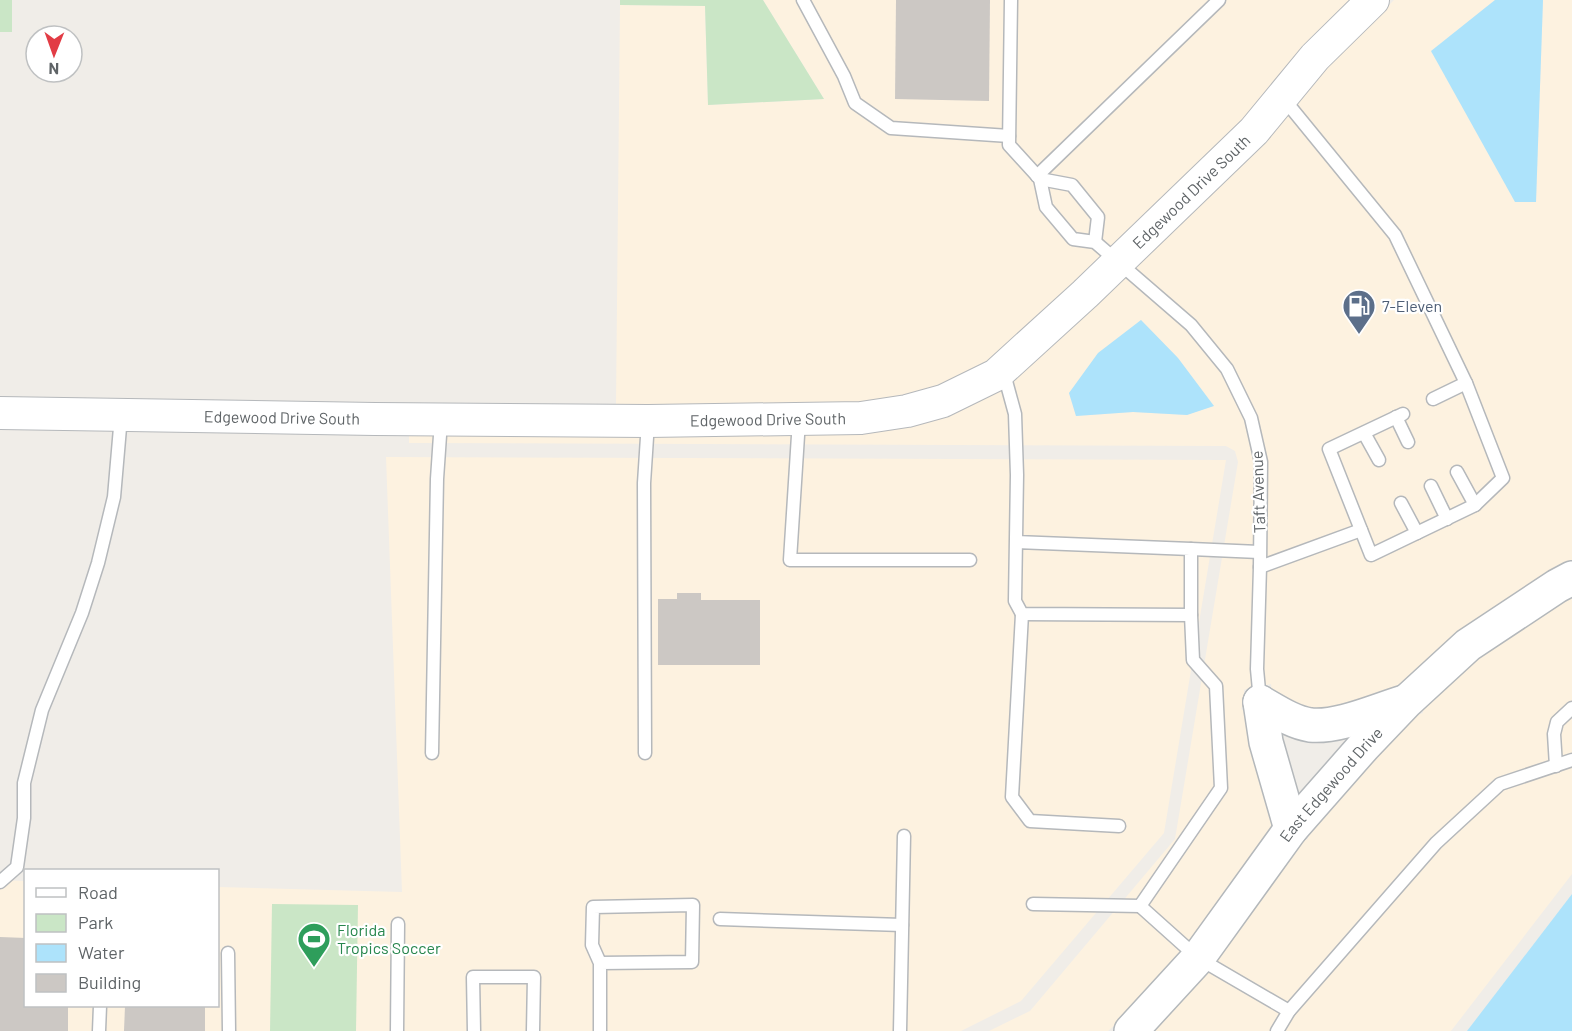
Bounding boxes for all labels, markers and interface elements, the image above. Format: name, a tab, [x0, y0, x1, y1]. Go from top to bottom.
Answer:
north arrow	[24, 24, 84, 84]
text: N	[48, 60, 59, 79]
street label: Edgewood Drive South	[1128, 130, 1254, 252]
fuel station icon: 7-Eleven	[1341, 288, 1377, 335]
place label: 7-Eleven	[1382, 296, 1442, 315]
street label: Edgewood Drive South	[204, 406, 360, 428]
street label: Edgewood Drive South	[690, 408, 846, 429]
street label: Taft Avenue	[1247, 450, 1268, 534]
street label: East Edgewood Drive	[1275, 723, 1386, 845]
legend	[24, 869, 219, 1007]
text: Road	[78, 881, 118, 903]
text: Park	[78, 911, 113, 933]
place label: Florida Tropics Soccer	[337, 920, 441, 957]
sports icon: Florida Tropics Soccer	[296, 921, 332, 968]
text: Water	[78, 941, 125, 963]
text: Building	[78, 971, 141, 993]

